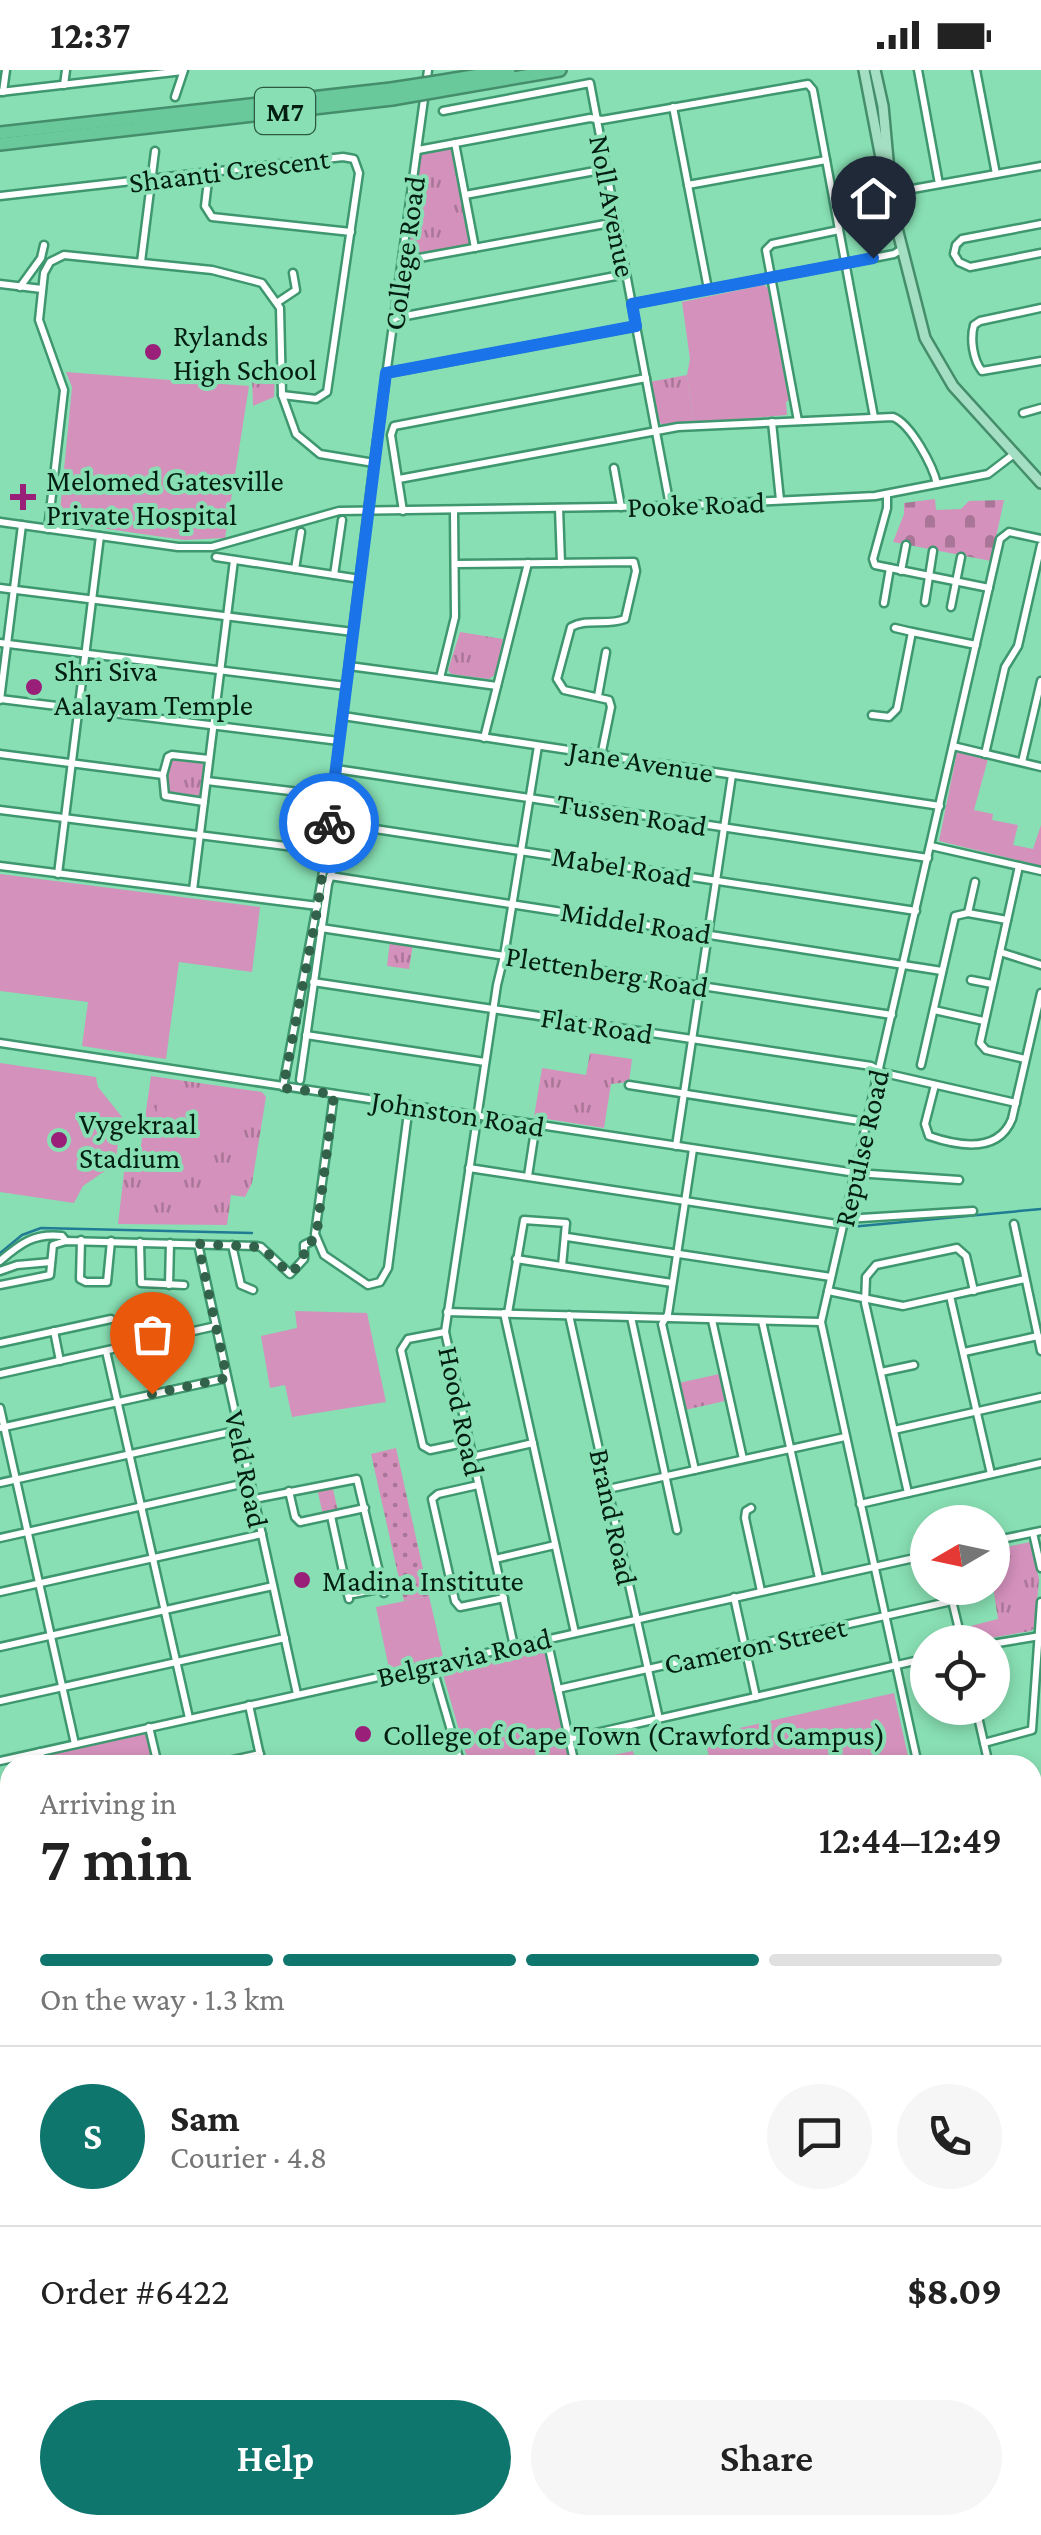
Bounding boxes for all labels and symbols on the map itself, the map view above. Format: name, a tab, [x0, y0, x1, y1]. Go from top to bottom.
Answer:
road number: M7	[255, 88, 315, 134]
street label: Noll Avenue	[583, 132, 643, 280]
street label: Shaanti Crescent	[127, 141, 332, 199]
pin	[831, 156, 916, 259]
street label: College Road	[377, 174, 432, 332]
place label: Rylands High School	[173, 319, 317, 387]
marker: Rylands High School	[142, 341, 164, 363]
place label: Melomed Gatesville Private Hospital	[46, 464, 284, 532]
marker: Melomed Gatesville Private Hospital	[10, 484, 36, 510]
street label: Pooke Road	[626, 485, 766, 523]
place label: Shri Siva Aalayam Temple	[54, 654, 253, 722]
marker: Shri Siva Aalayam Temple	[23, 676, 45, 698]
street label: Jane Avenue	[563, 733, 716, 789]
courier	[279, 773, 379, 873]
street label: Tussen Road	[555, 786, 710, 842]
street label: Mabel Road	[549, 839, 695, 893]
street label: Middel Road	[558, 894, 714, 950]
street label: Plettenberg Road	[503, 939, 711, 1004]
street label: Flat Road	[539, 1000, 656, 1050]
street label: Repulse Road	[827, 1066, 896, 1230]
street label: Johnston Road	[366, 1083, 547, 1143]
place label: Vygekraal Stadium	[79, 1107, 197, 1174]
marker: Vygekraal Stadium	[48, 1129, 70, 1151]
pin	[110, 1292, 195, 1395]
street label: Hood Road	[432, 1343, 492, 1479]
street label: Veld Road	[218, 1407, 276, 1531]
street label: Brand Road	[583, 1446, 645, 1588]
north arrow	[910, 1505, 1010, 1605]
place label: Madina Institute	[322, 1564, 524, 1597]
marker: Madina Institute	[291, 1569, 313, 1591]
street label: Cameron Street	[661, 1609, 850, 1680]
street label: Belgravia Road	[374, 1621, 555, 1694]
place label: College of Cape Town (Crawford Campus)	[383, 1718, 885, 1752]
marker: College of Cape Town (Crawford Campus)	[352, 1723, 374, 1745]

